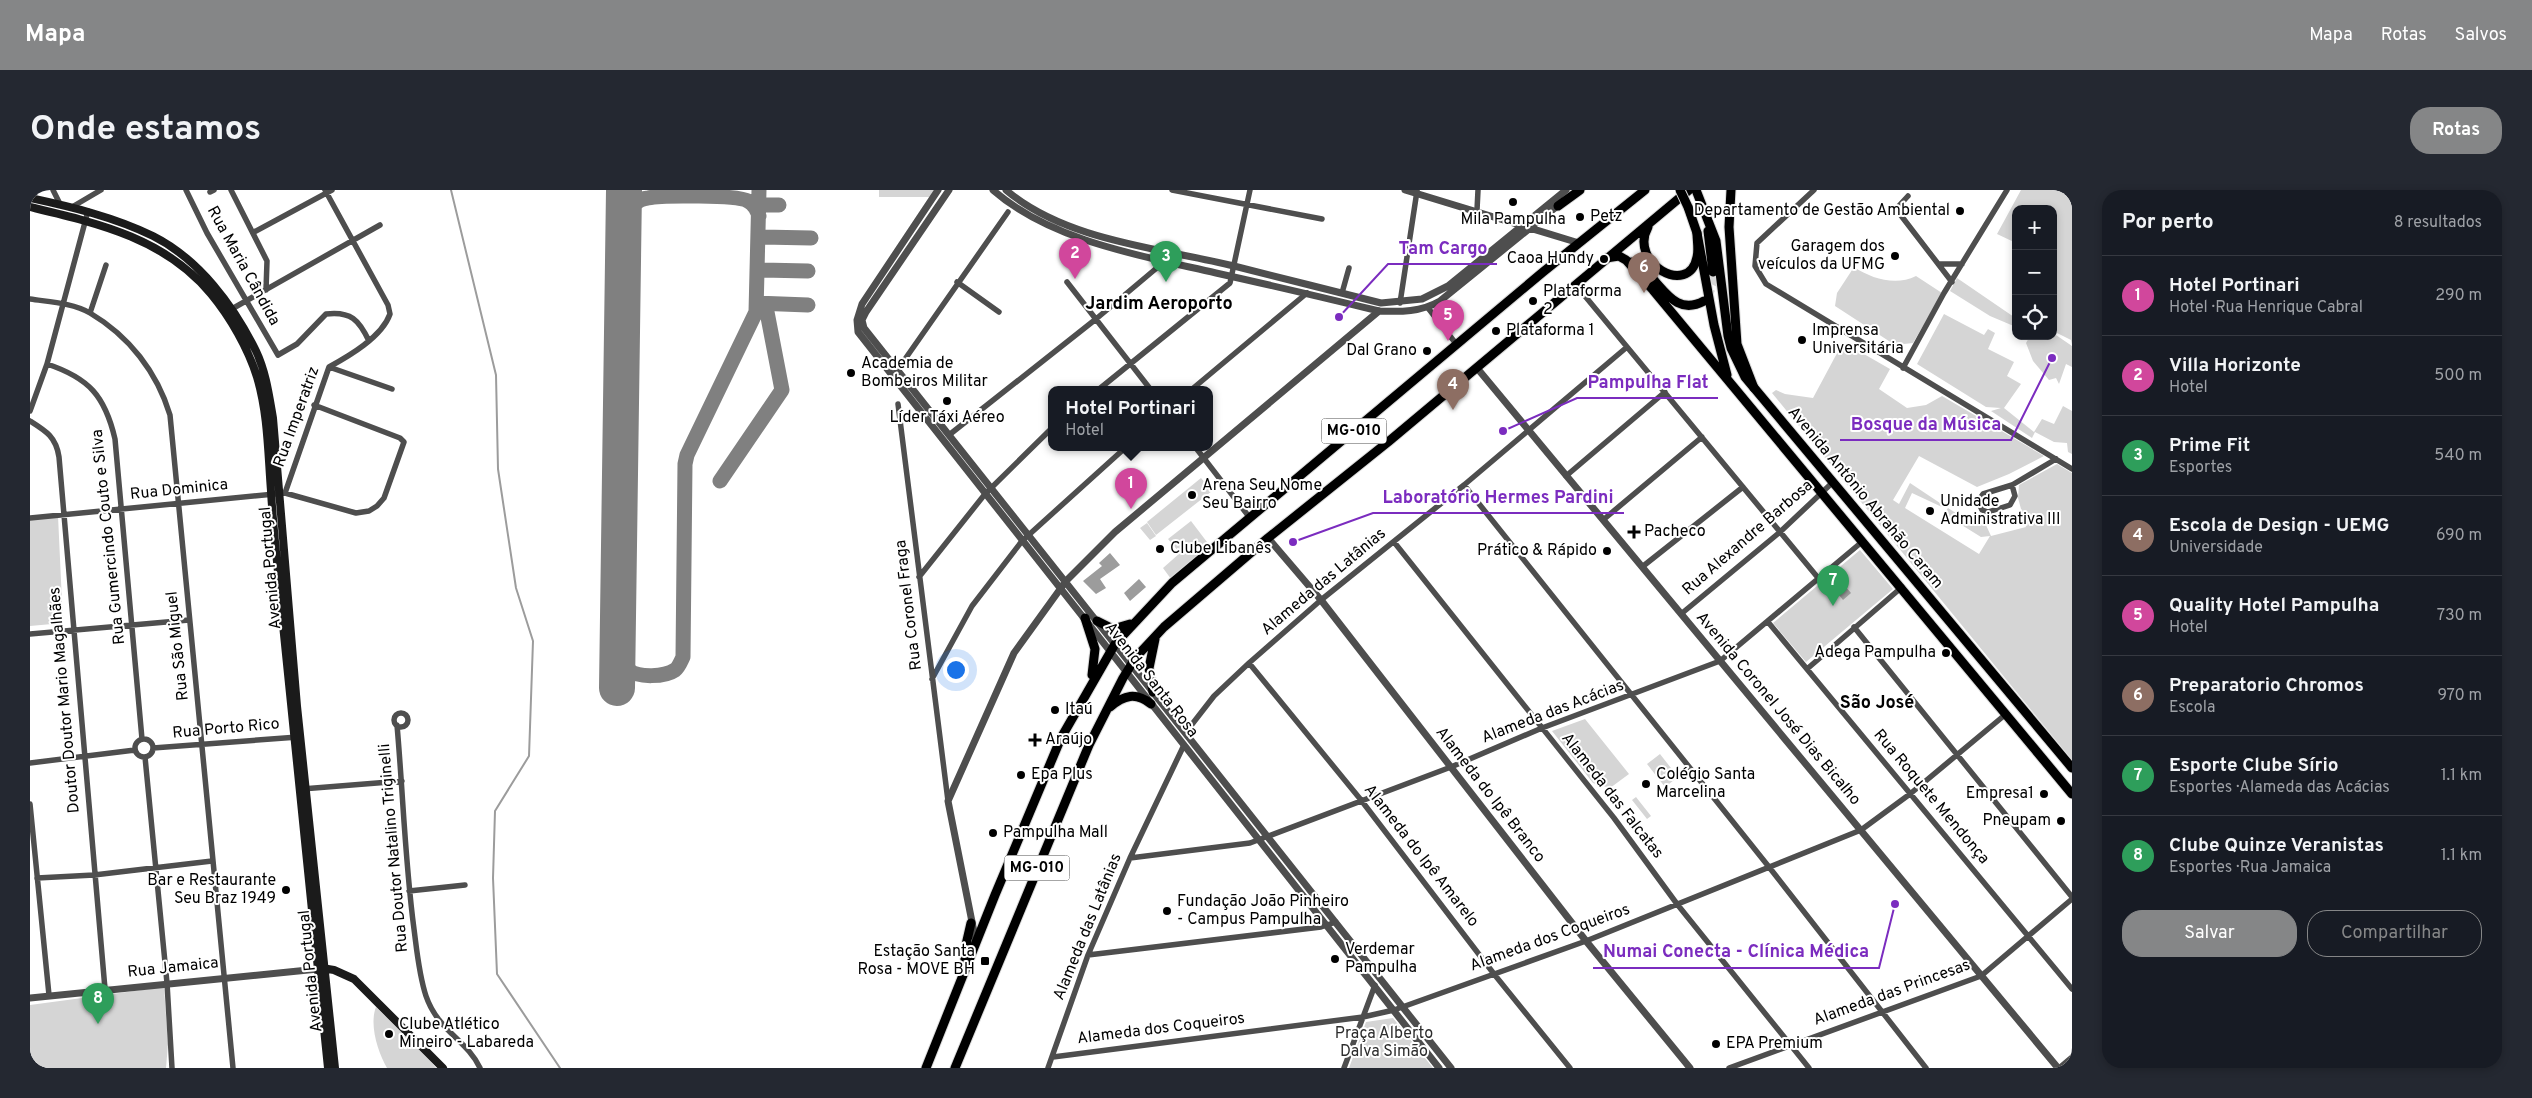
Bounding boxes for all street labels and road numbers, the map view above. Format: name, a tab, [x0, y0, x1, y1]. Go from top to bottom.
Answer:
street label: Rua Maria Cândida	[202, 203, 284, 329]
street label: Rua Imperatriz	[270, 364, 324, 470]
street label: Avenida Antônio Abrahão Caram	[1783, 403, 1947, 593]
road number: MG-010	[1322, 418, 1386, 444]
street label: Rua Gumercindo Couto e Silva	[88, 428, 130, 646]
street label: Rua Dominica	[129, 475, 229, 505]
street label: Rua Alexandre Barbosa	[1679, 476, 1817, 600]
street label: Avenida Portugal	[256, 506, 286, 630]
street label: Alameda das Latânias	[1258, 524, 1390, 640]
street label: Rua Coronel Fraga	[891, 539, 927, 671]
street label: Doutor Doutor Mario Magalhães	[45, 586, 85, 814]
street label: Rua São Miguel	[162, 590, 194, 702]
street label: Avenida Coronel José Dias Bicalho	[1691, 608, 1865, 810]
street label: Avenida Santa Rosa	[1100, 618, 1202, 742]
street label: Alameda das Acácias	[1479, 676, 1627, 748]
street label: Rua Porto Rico	[172, 714, 280, 744]
street label: Alameda do Ipê Branco	[1431, 723, 1549, 867]
street label: Rua Roquete Mendonça	[1869, 725, 1993, 869]
street label: Alameda das Falcatas	[1557, 729, 1667, 863]
street label: Rua Doutor Natalino Triginelli	[375, 743, 413, 953]
street label: Alameda do Ipê Amarelo	[1359, 781, 1483, 931]
street label: Alameda das Latânias	[1049, 851, 1127, 1003]
road number: MG-010	[1004, 856, 1070, 880]
street label: Alameda dos Coqueiros	[1467, 900, 1633, 976]
street label: Avenida Portugal	[295, 909, 327, 1033]
street label: Rua Jamaica	[126, 953, 220, 983]
street label: Alameda das Princesas	[1811, 955, 1973, 1031]
street label: Alameda dos Coqueiros	[1076, 1009, 1246, 1049]

